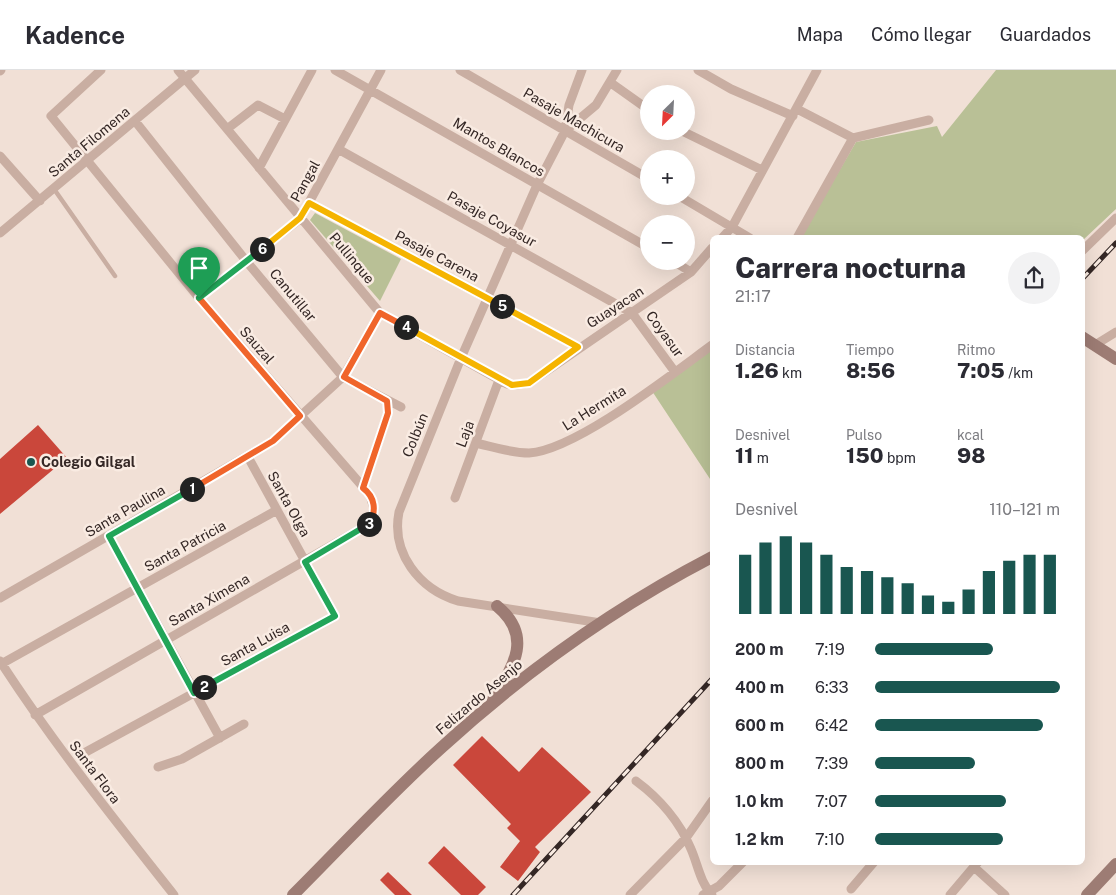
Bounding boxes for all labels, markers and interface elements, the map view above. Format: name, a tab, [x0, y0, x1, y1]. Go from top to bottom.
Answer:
text: Kadence	[25, 21, 125, 49]
text: Mapa	[797, 24, 843, 45]
text: Cómo llegar	[871, 24, 972, 45]
text: Guardados	[1000, 24, 1091, 45]
street label: Pasaje Machicura	[521, 85, 627, 155]
north arrow	[640, 85, 695, 140]
map controls	[640, 85, 695, 270]
street label: Santa Filomena	[45, 103, 133, 181]
street label: Mantos Blancos	[450, 114, 548, 180]
button: +	[640, 150, 695, 205]
street label: Pangal	[287, 157, 323, 205]
street label: Pasaje Coyasur	[445, 188, 539, 250]
button: −	[640, 215, 695, 270]
street label: Pasaje Carena	[392, 227, 482, 285]
street label: Pullinque	[326, 229, 378, 287]
pin: 6	[250, 236, 274, 262]
text: 6	[258, 241, 267, 257]
pin	[178, 247, 220, 298]
text: Carrera nocturna	[735, 251, 966, 284]
button: share	[1008, 252, 1060, 304]
icon: arrive	[185, 254, 213, 282]
street label: Canutillar	[266, 265, 320, 325]
street label: Guayacan	[584, 283, 646, 331]
text: 21:17	[735, 287, 771, 306]
pin: 5	[490, 294, 514, 318]
text: 5	[498, 298, 507, 314]
street label: Coyasur	[643, 308, 687, 360]
pin: 4	[394, 314, 418, 340]
text: 4	[402, 319, 411, 335]
street label: Sauzal	[237, 323, 277, 367]
text: Distancia	[735, 342, 795, 358]
text: Tiempo	[846, 342, 894, 358]
text: Ritmo	[957, 342, 995, 358]
text: 1.26	[735, 358, 779, 383]
text: 8:56	[846, 358, 895, 383]
text: 7:05	[957, 358, 1005, 383]
text: km	[779, 365, 802, 381]
text: /km	[1005, 365, 1033, 381]
street label: La Hermita	[559, 382, 629, 434]
street label: Colbún	[399, 411, 431, 459]
street label: Laja	[453, 419, 477, 449]
text: Desnivel	[735, 427, 790, 443]
text: Pulso	[846, 427, 882, 443]
text: kcal	[957, 427, 984, 443]
text: 11	[735, 443, 753, 468]
text: 150	[846, 443, 884, 468]
text: 98	[957, 443, 985, 468]
text: m	[753, 450, 769, 466]
text: bpm	[884, 450, 916, 466]
place label: Colegio Gilgal	[41, 454, 136, 470]
marker: Colegio Gilgal	[25, 456, 37, 468]
street label: Santa Olga	[264, 469, 314, 539]
pin: 1	[180, 476, 204, 502]
text: 1	[190, 481, 196, 497]
street label: Santa Paulina	[82, 482, 168, 540]
text: Desnivel	[735, 500, 798, 519]
text: 110–121 m	[989, 500, 1060, 519]
pin: 3	[356, 512, 382, 536]
text: 3	[365, 516, 374, 532]
street label: Santa Patricia	[141, 517, 229, 575]
street label: Santa Ximena	[166, 570, 252, 630]
street label: Santa Luisa	[218, 619, 292, 669]
text: 200 m	[735, 640, 784, 659]
text: 7:19	[815, 640, 845, 659]
street label: Felizardo Asenjo	[433, 656, 525, 738]
pin: 2	[192, 674, 216, 700]
text: 400 m	[735, 678, 784, 697]
text: 6:33	[815, 678, 849, 697]
text: 2	[200, 679, 209, 695]
text: 600 m	[735, 716, 784, 735]
text: 6:42	[815, 716, 848, 735]
street label: Santa Flora	[66, 737, 124, 807]
text: 800 m	[735, 754, 784, 773]
text: 7:39	[815, 754, 848, 773]
text: 1.0 km	[735, 792, 784, 811]
text: 7:07	[815, 792, 847, 811]
text: 1.2 km	[735, 830, 784, 849]
text: 7:10	[815, 830, 845, 849]

